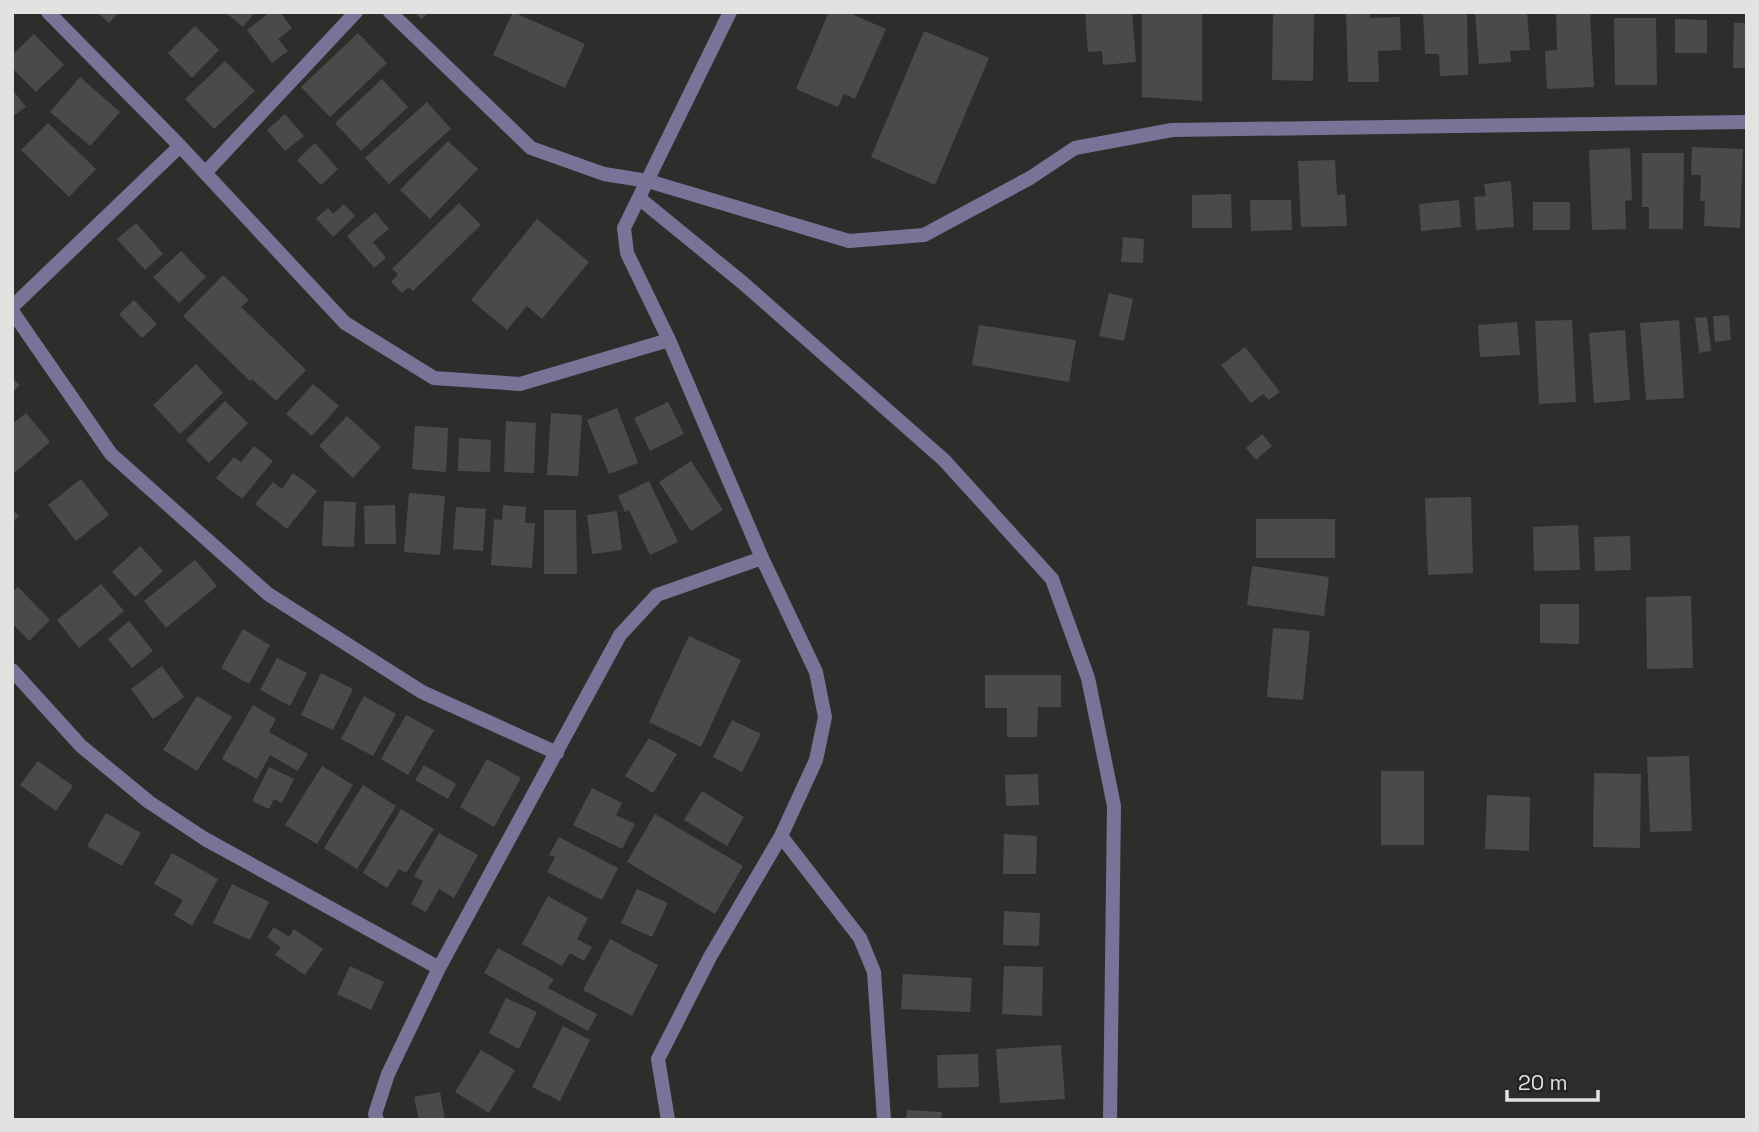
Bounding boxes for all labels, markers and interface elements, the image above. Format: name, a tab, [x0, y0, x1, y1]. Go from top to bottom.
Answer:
scale bar	[1507, 1058, 1598, 1102]
text: 20 m	[1518, 1069, 1568, 1096]

